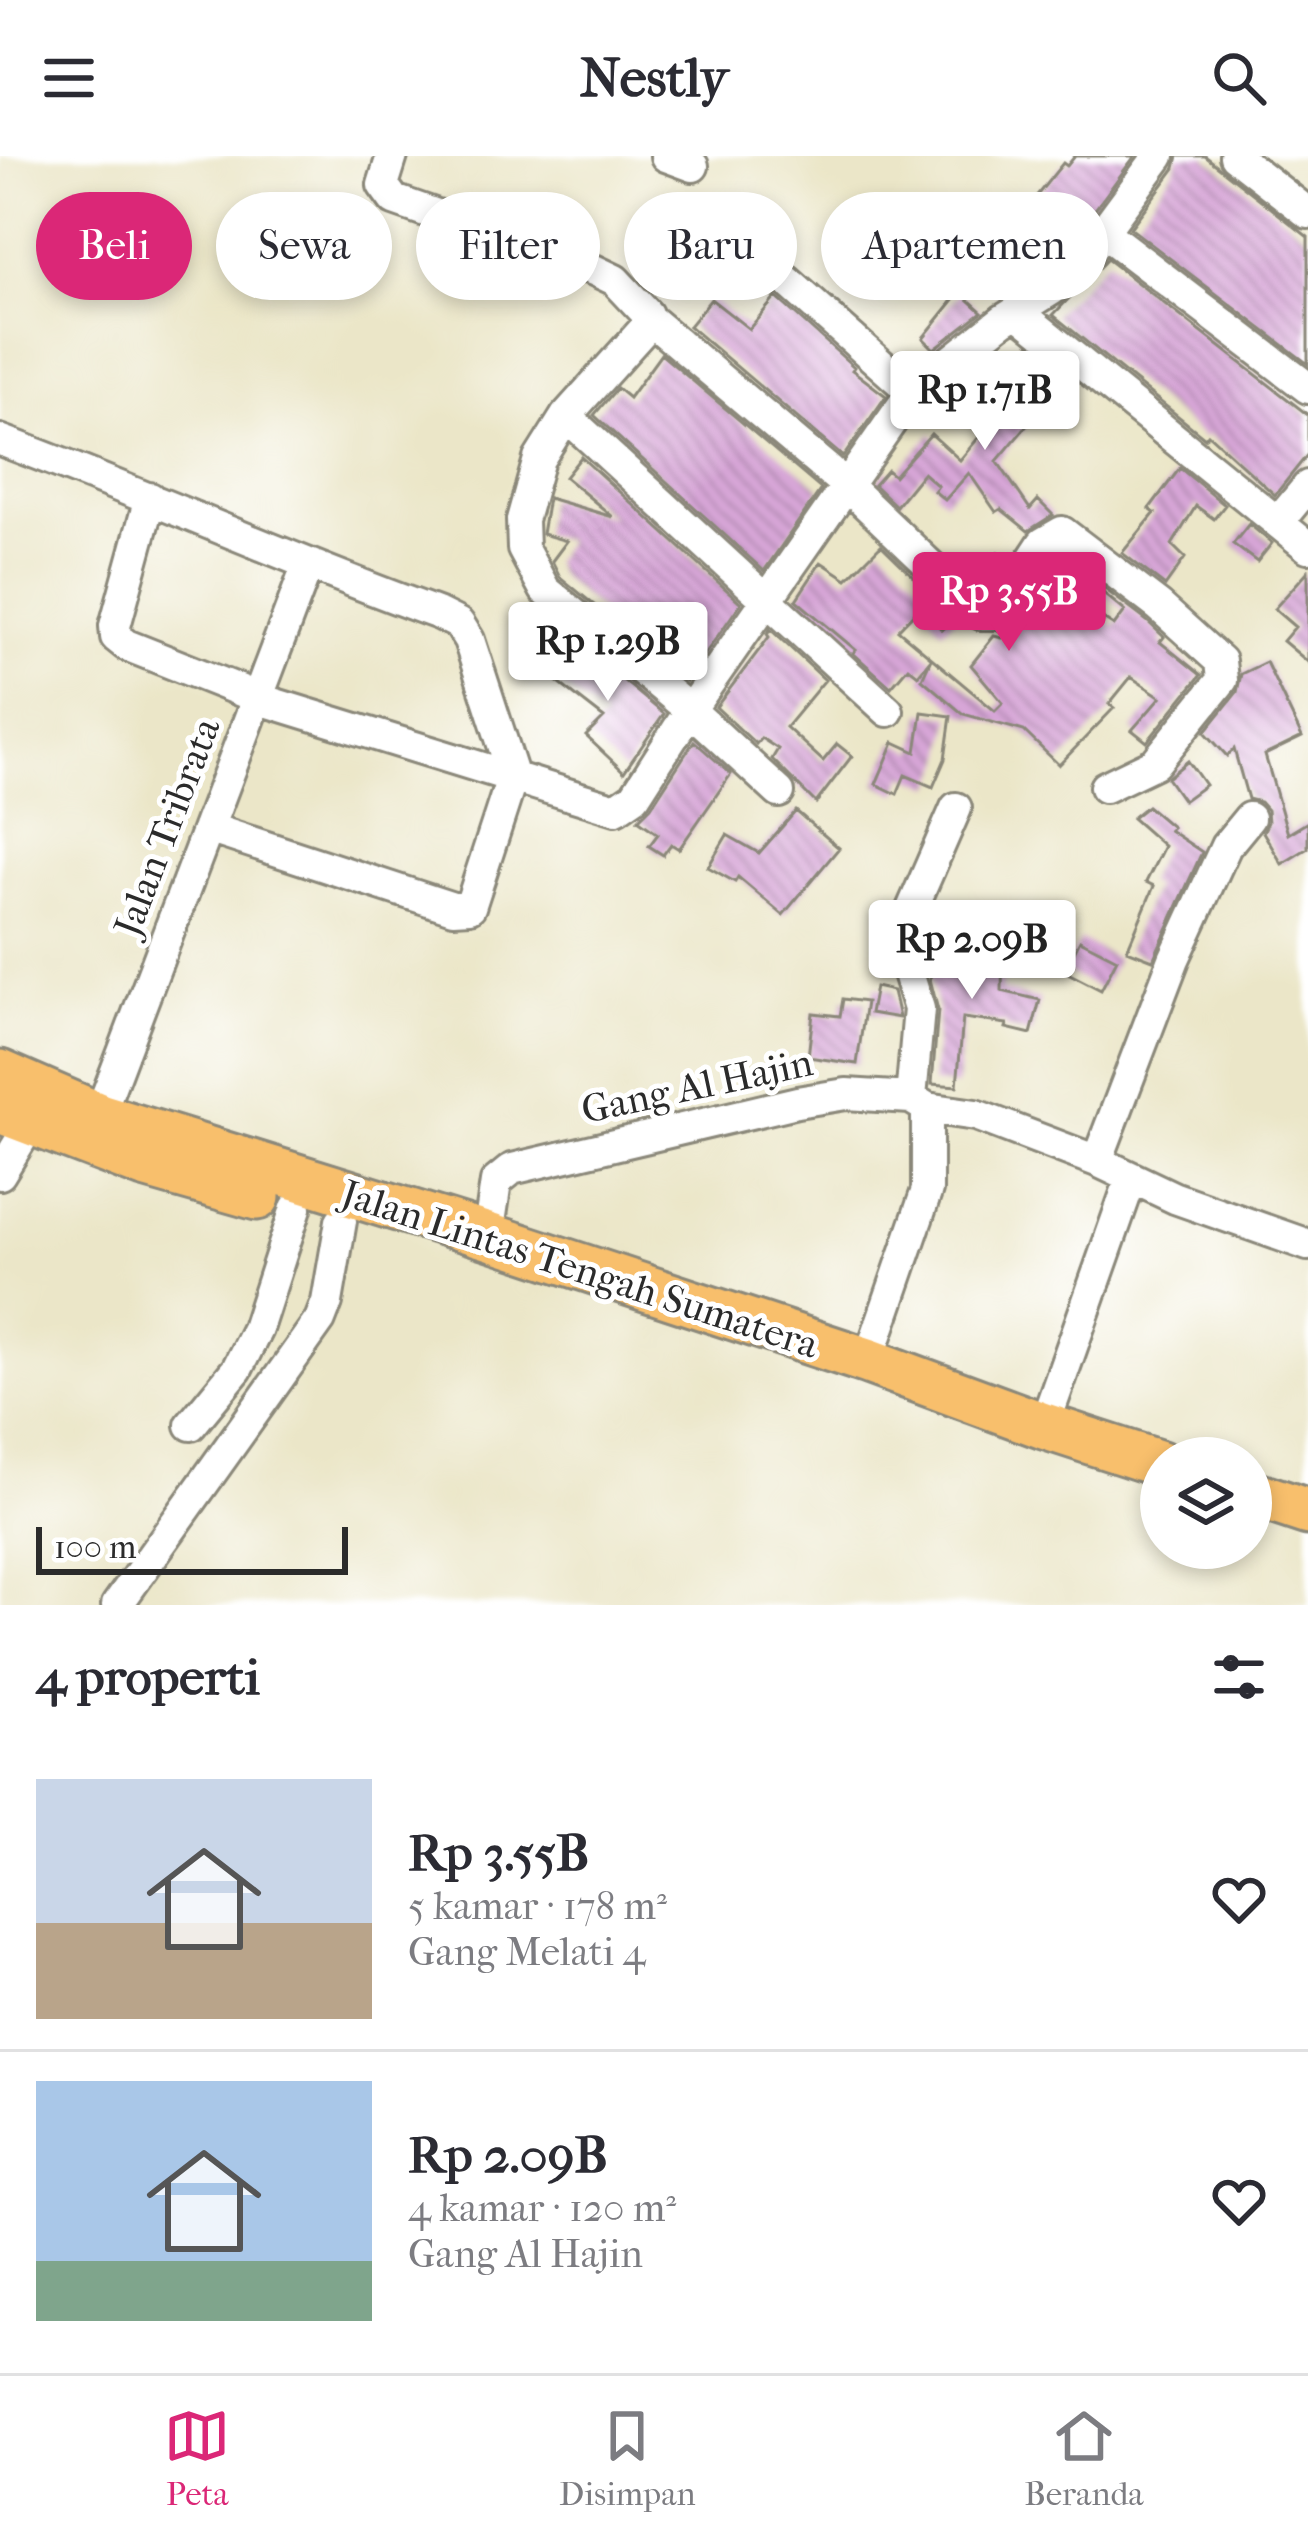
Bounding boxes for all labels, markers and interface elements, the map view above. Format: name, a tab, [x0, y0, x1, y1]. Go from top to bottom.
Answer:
icon: menu	[36, 45, 102, 111]
icon: search	[1206, 45, 1272, 111]
text: Nestly	[580, 47, 728, 110]
chip: Beli	[36, 192, 192, 300]
chip: Sewa	[216, 192, 392, 300]
chip: Filter	[416, 192, 600, 300]
chip: Baru	[624, 192, 797, 300]
chip: Apartemen	[821, 192, 1108, 300]
pin: Rp 1.71B	[861, 351, 1109, 453]
text: Rp 1.71B	[917, 367, 1053, 413]
pin: Rp 3.55B	[885, 552, 1133, 654]
text: Rp 3.55B	[940, 568, 1078, 614]
pin: Rp 1.29B	[484, 602, 732, 704]
text: Rp 1.29B	[535, 618, 681, 664]
street label: Jalan Tribrata	[103, 711, 230, 945]
pin: Rp 2.09B	[848, 900, 1096, 1002]
text: Rp 2.09B	[896, 916, 1048, 962]
street label: Gang Al Hajin	[577, 1039, 817, 1133]
street label: Jalan Lintas Tengah Sumatera	[333, 1169, 825, 1368]
map controls	[1140, 1437, 1272, 1569]
button: layers	[1140, 1437, 1272, 1569]
scale bar	[36, 1521, 348, 1574]
text: 100 m	[54, 1528, 137, 1567]
icon: filters	[1206, 1644, 1272, 1710]
text: 4 properti	[36, 1647, 260, 1707]
text: Rp 3.55B	[408, 1823, 589, 1883]
icon: home	[132, 1827, 276, 1971]
icon: heart	[1206, 1866, 1272, 1932]
text: 5 kamar · 178 m²	[408, 1883, 667, 1929]
text: Gang Melati 4	[408, 1929, 646, 1975]
text: Rp 2.09B	[408, 2125, 608, 2185]
icon: home	[132, 2129, 276, 2273]
icon: heart	[1206, 2168, 1272, 2234]
text: 4 kamar · 120 m²	[408, 2185, 676, 2231]
text: Gang Al Hajin	[408, 2231, 643, 2277]
tab: Peta	[164, 2403, 230, 2514]
tab: Disimpan	[559, 2403, 696, 2514]
tab: Beranda	[1024, 2403, 1144, 2514]

